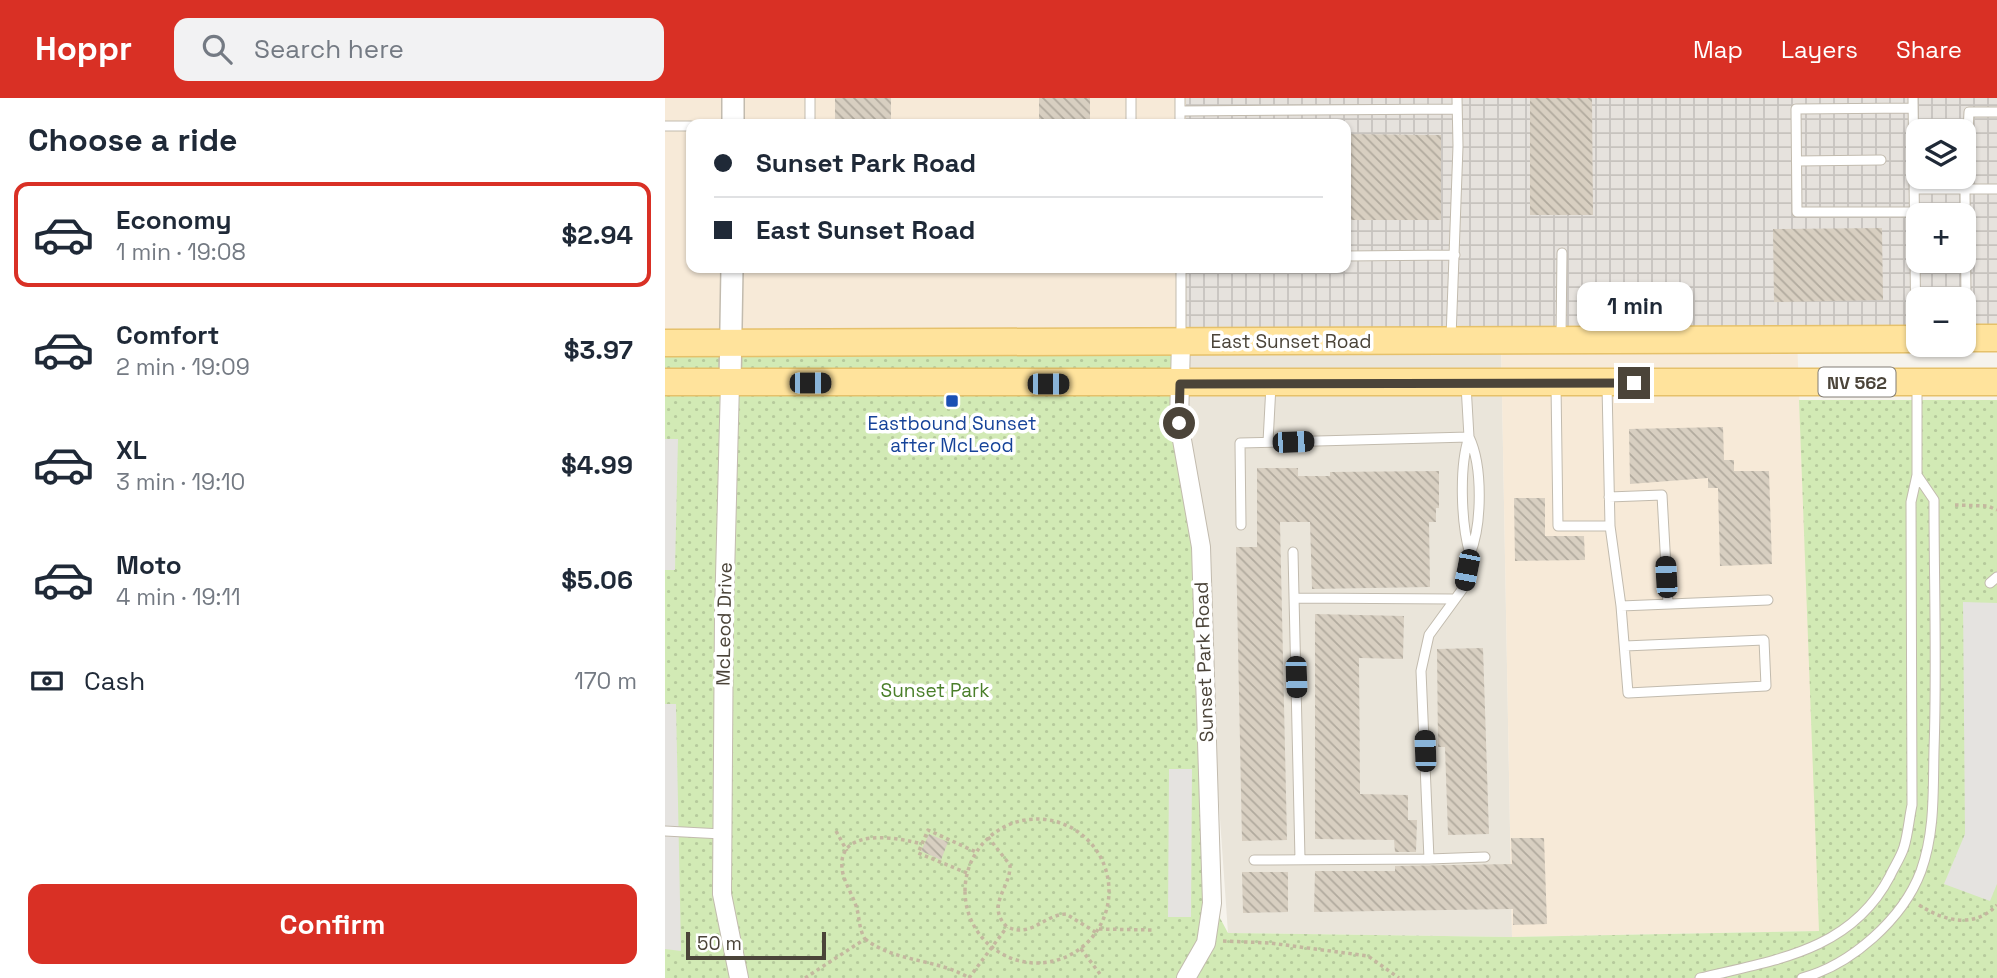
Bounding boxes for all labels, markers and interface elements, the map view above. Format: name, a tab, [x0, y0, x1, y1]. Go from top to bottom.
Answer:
search box	[174, 18, 664, 81]
text: Hoppr	[35, 28, 132, 70]
icon: search	[198, 30, 236, 68]
text: Search here	[254, 32, 404, 66]
text: Map	[1693, 34, 1743, 65]
text: Layers	[1781, 34, 1858, 65]
text: Share	[1896, 34, 1962, 65]
map controls	[1906, 119, 1976, 357]
button: layers	[1906, 119, 1976, 189]
text: Choose a ride	[28, 120, 238, 160]
text: Sunset Park Road	[756, 146, 976, 180]
icon: car	[32, 203, 95, 266]
text: Economy	[116, 203, 232, 237]
button: +	[1906, 203, 1976, 273]
text: East Sunset Road	[756, 213, 975, 247]
text: $2.94	[561, 218, 633, 252]
text: 1 min · 19:08	[116, 237, 246, 267]
callout: 1 min	[1576, 282, 1692, 330]
button: −	[1906, 287, 1976, 357]
text: 1 min	[1607, 291, 1663, 321]
icon: car	[32, 318, 95, 381]
text: Comfort	[116, 318, 219, 352]
street label: East Sunset Road	[1210, 329, 1372, 354]
text: $3.97	[564, 333, 633, 367]
text: 2 min · 19:09	[116, 352, 250, 382]
route end	[1618, 367, 1650, 399]
road number: NV 562	[1819, 368, 1895, 396]
car	[790, 373, 832, 394]
car	[1028, 374, 1070, 395]
marker: Eastbound Sunset after McLeod	[944, 393, 960, 409]
route start	[1163, 407, 1195, 439]
place label: Eastbound Sunset after McLeod	[868, 411, 1037, 458]
car	[1272, 431, 1315, 453]
icon: car	[32, 433, 95, 496]
text: XL	[116, 433, 147, 467]
text: $4.99	[561, 448, 633, 482]
text: 3 min · 19:10	[116, 467, 245, 497]
car	[1453, 547, 1482, 593]
icon: car	[32, 548, 95, 611]
text: Moto	[116, 548, 182, 582]
car	[1655, 555, 1678, 599]
street label: McLeod Drive	[710, 562, 738, 686]
text: $5.06	[561, 563, 633, 597]
street label: Sunset Park Road	[1189, 581, 1219, 743]
text: 4 min · 19:11	[116, 582, 241, 612]
car	[1285, 656, 1308, 698]
icon: cash	[28, 662, 66, 700]
text: Cash	[84, 664, 145, 698]
text: 170 m	[574, 666, 637, 696]
park label: Sunset Park	[881, 678, 989, 703]
car	[1414, 730, 1437, 772]
button: Confirm	[28, 884, 637, 964]
scale bar	[686, 929, 826, 961]
text: 50 m	[697, 931, 742, 956]

